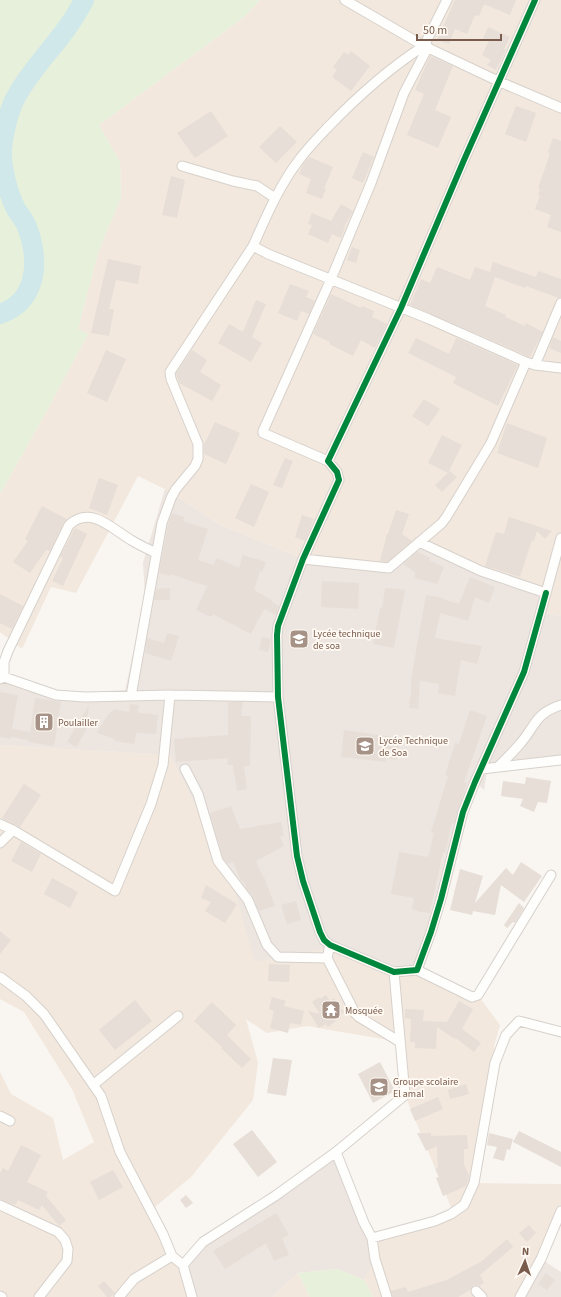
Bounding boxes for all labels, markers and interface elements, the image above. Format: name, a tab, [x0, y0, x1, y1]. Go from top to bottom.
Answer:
scale bar	[417, 16, 501, 42]
text: 50 m	[423, 22, 447, 39]
place label: Lycée technique de soa	[313, 627, 381, 653]
school or university icon: Lycée technique de soa	[288, 628, 310, 650]
building icon: Poulailler	[33, 711, 55, 733]
place label: Poulailler	[58, 716, 98, 730]
place label: Lycée Technique de Soa	[379, 734, 448, 760]
school or university icon: Lycée Technique de Soa	[354, 735, 376, 757]
temple icon: Mosquée	[320, 999, 342, 1021]
place label: Mosquée	[345, 1004, 383, 1018]
place label: Groupe scolaire El amal	[393, 1075, 458, 1101]
school or university icon: Groupe scolaire El amal	[368, 1076, 390, 1098]
north arrow	[505, 1241, 545, 1281]
text: N	[521, 1244, 530, 1259]

